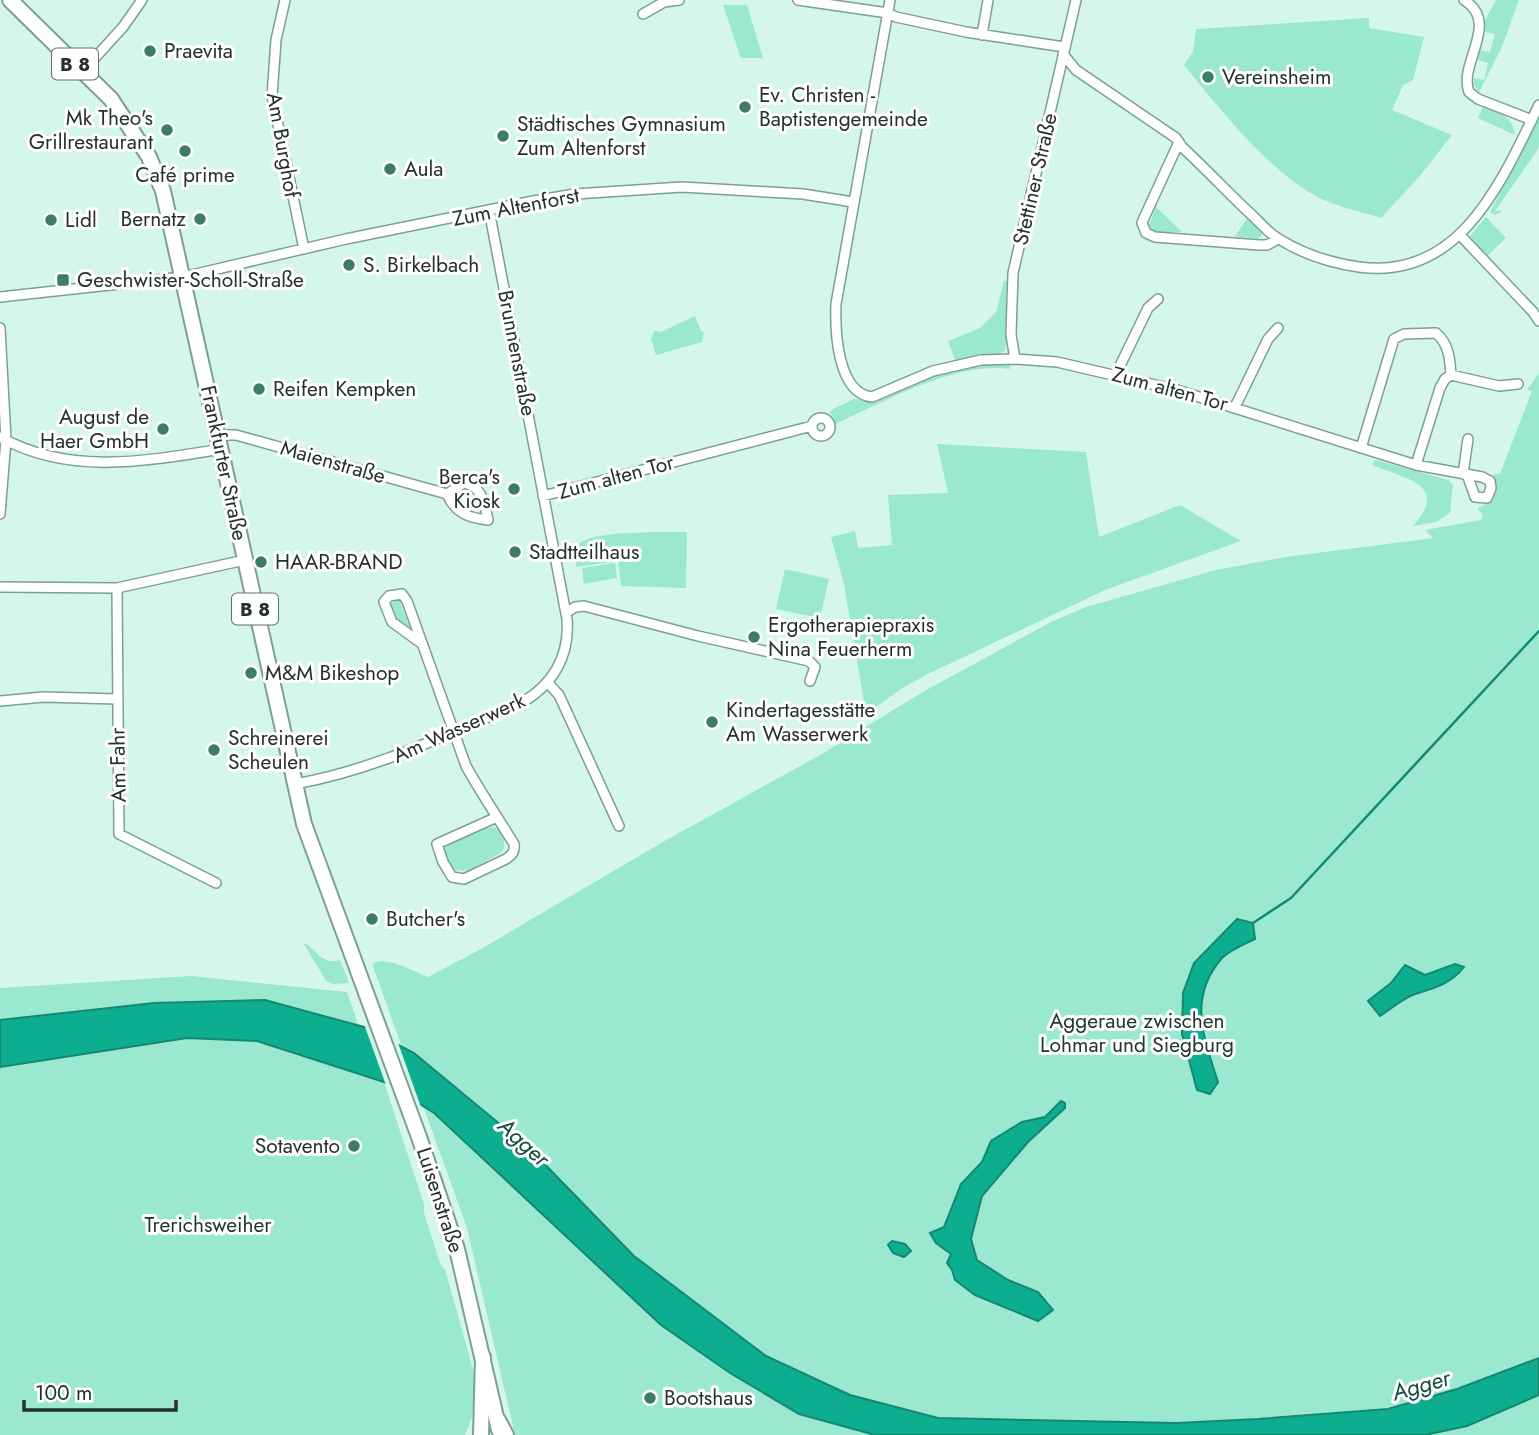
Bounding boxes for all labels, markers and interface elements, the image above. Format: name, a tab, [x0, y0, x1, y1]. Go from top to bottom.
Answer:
place label: Praevita	[164, 36, 233, 66]
marker: Praevita	[142, 43, 158, 59]
road number: B 8	[52, 48, 98, 80]
place label: Vereinsheim	[1222, 62, 1331, 92]
marker: Vereinsheim	[1200, 69, 1216, 85]
place label: Ev. Christen - Baptistengemeinde	[759, 80, 928, 134]
street label: Am Burghof	[259, 90, 307, 201]
marker: Ev. Christen - Baptistengemeinde	[737, 99, 753, 115]
place label: Mk Theo's Grillrestaurant	[29, 103, 153, 157]
place label: Städtisches Gymnasium Zum Altenforst	[517, 109, 726, 163]
street label: Stettiner Straße	[1005, 110, 1065, 248]
marker: Mk Theo's Grillrestaurant	[159, 122, 175, 138]
marker: Städtisches Gymnasium Zum Altenforst	[495, 128, 511, 144]
marker: Café prime	[177, 143, 193, 159]
place label: Aula	[404, 154, 443, 184]
place label: Café prime	[135, 160, 235, 190]
marker: Aula	[382, 161, 398, 177]
street label: Zum Altenforst	[450, 180, 582, 234]
place label: Bernatz	[120, 204, 186, 234]
place label: Lidl	[65, 205, 97, 235]
marker: Bernatz	[192, 211, 208, 227]
marker: Lidl	[43, 212, 59, 228]
place label: S. Birkelbach	[363, 250, 479, 280]
marker: S. Birkelbach	[341, 257, 357, 273]
place label: Geschwister-Scholl-Straße	[77, 265, 304, 295]
marker: Geschwister-Scholl-Straße	[55, 272, 71, 288]
street label: Brunnenstraße	[490, 288, 544, 419]
street label: Zum alten Tor	[1109, 359, 1232, 419]
place label: Reifen Kempken	[273, 374, 416, 404]
marker: Reifen Kempken	[251, 381, 267, 397]
street label: Frankfurter Straße	[193, 383, 255, 543]
place label: August de Haer GmbH	[40, 402, 149, 456]
marker: August de Haer GmbH	[155, 421, 171, 437]
street label: Maienstraße	[277, 433, 389, 491]
street label: Zum alten Tor	[555, 447, 678, 507]
place label: Berca's Kiosk	[439, 462, 501, 516]
marker: Berca's Kiosk	[506, 481, 522, 497]
place label: Stadtteilhaus	[529, 537, 639, 567]
marker: Stadtteilhaus	[507, 544, 523, 560]
place label: HAAR-BRAND	[275, 547, 402, 577]
marker: HAAR-BRAND	[253, 554, 269, 570]
road number: B 8	[232, 594, 278, 624]
place label: Ergotherapiepraxis Nina Feuerherm	[768, 610, 934, 664]
marker: Ergotherapiepraxis Nina Feuerherm	[746, 629, 762, 645]
place label: M&M Bikeshop	[265, 658, 399, 688]
marker: M&M Bikeshop	[243, 665, 259, 681]
street label: Am Wasserwerk	[388, 685, 531, 771]
place label: Kindertagesstätte Am Wasserwerk	[726, 695, 875, 749]
marker: Kindertagesstätte Am Wasserwerk	[704, 714, 720, 730]
place label: Schreinerei Scheulen	[228, 723, 329, 777]
street label: Am Fahr	[102, 727, 134, 803]
marker: Schreinerei Scheulen	[206, 742, 222, 758]
place label: Butcher's	[386, 904, 465, 934]
marker: Butcher's	[364, 911, 380, 927]
park label: Aggeraue zwischen Lohmar und Siegburg	[1040, 1006, 1234, 1060]
water label: Agger	[490, 1109, 558, 1175]
place label: Sotavento	[255, 1131, 340, 1161]
marker: Sotavento	[346, 1138, 362, 1154]
street label: Luisenstraße	[409, 1143, 471, 1257]
park label: Trerichsweiher	[144, 1210, 272, 1240]
water label: Agger	[1387, 1360, 1455, 1410]
scale bar	[24, 1368, 177, 1412]
text: 100 m	[35, 1378, 92, 1408]
place label: Bootshaus	[664, 1383, 753, 1413]
marker: Bootshaus	[642, 1390, 658, 1406]

